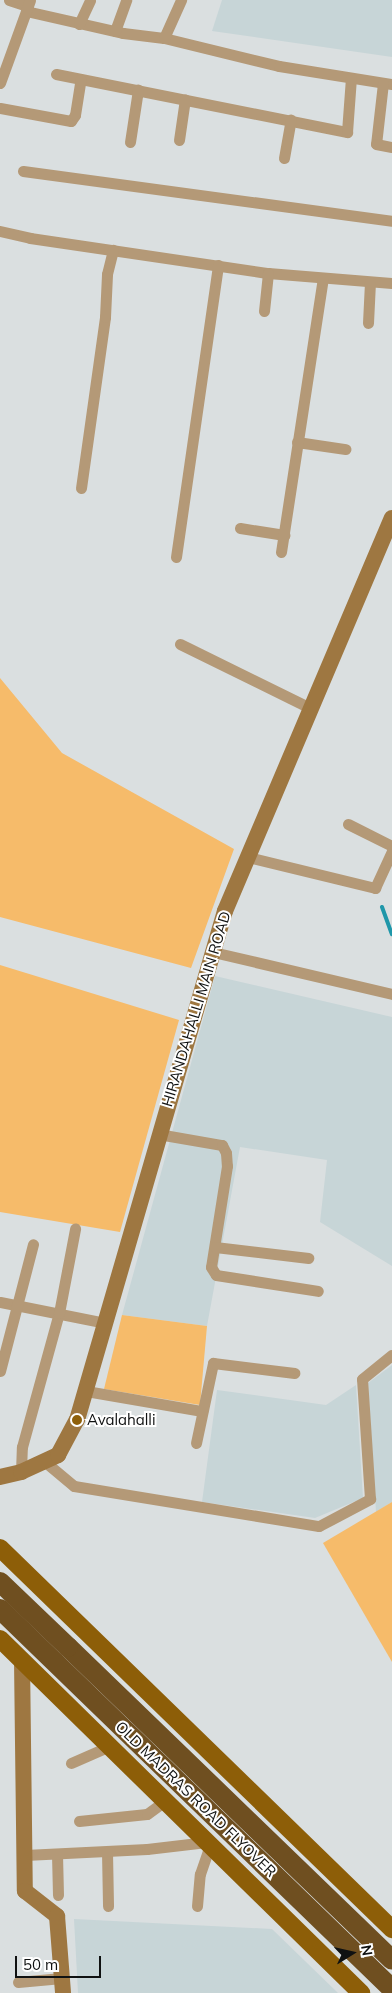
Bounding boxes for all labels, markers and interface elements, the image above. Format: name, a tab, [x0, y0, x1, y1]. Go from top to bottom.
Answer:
street label: HIRANDAHALLI MAIN ROAD	[158, 909, 234, 1109]
place label: Avalahalli	[87, 1411, 156, 1429]
marker: Avalahalli	[71, 1414, 83, 1426]
street label: OLD MADRAS ROAD FLYOVER	[112, 1717, 280, 1881]
north arrow	[327, 1928, 377, 1978]
text: N	[357, 1944, 377, 1957]
scale bar	[18, 1946, 104, 1978]
text: 50 m	[23, 1955, 58, 1974]

